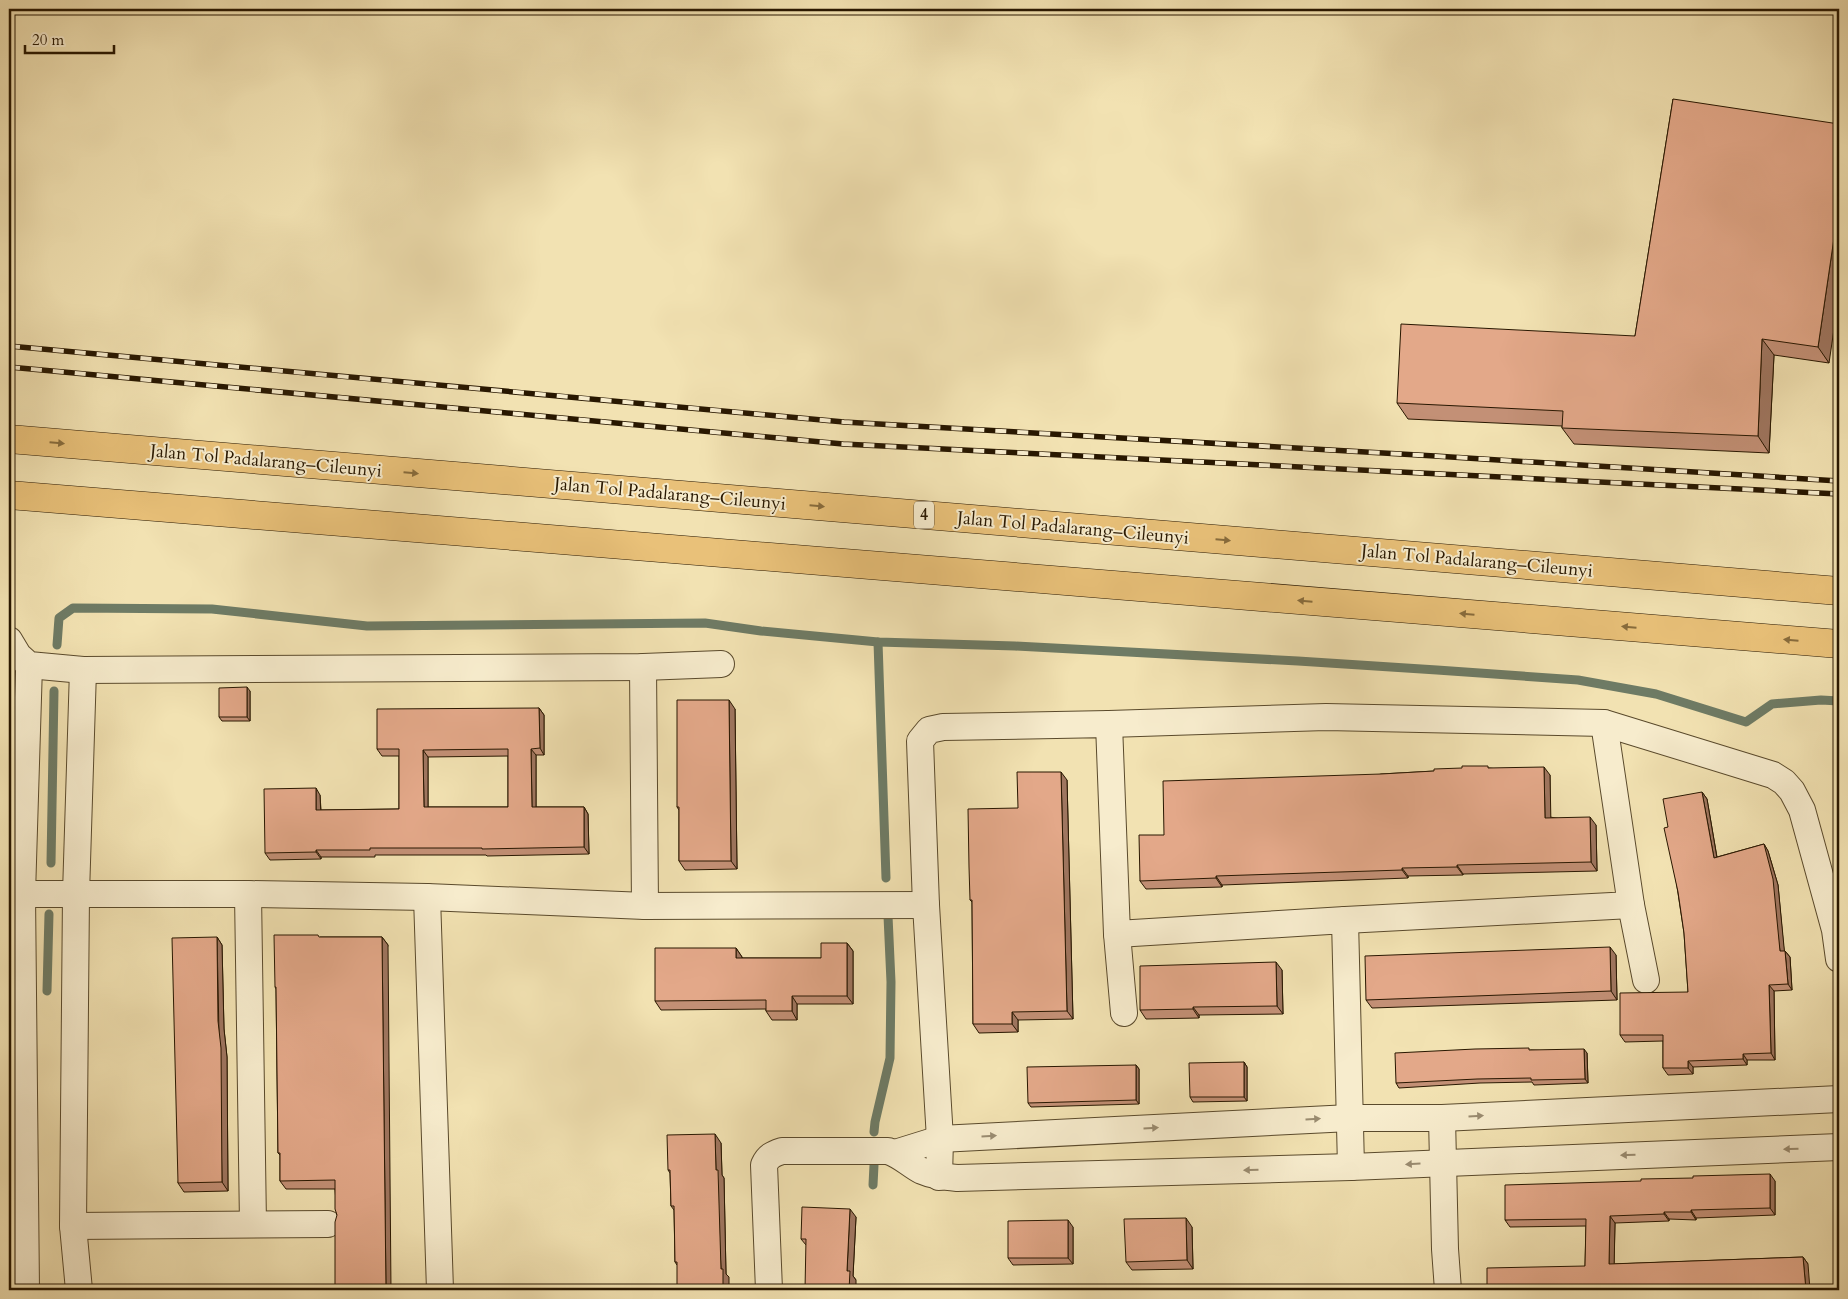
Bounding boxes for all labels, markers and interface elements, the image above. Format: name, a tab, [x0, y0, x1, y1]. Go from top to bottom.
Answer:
scale bar	[25, 22, 114, 54]
text: 20 m	[32, 30, 64, 50]
street label: Jalan Tol Padalarang–Cileunyi	[146, 438, 383, 484]
one-way arrow	[50, 440, 66, 448]
one-way arrow	[403, 469, 419, 477]
street label: Jalan Tol Padalarang–Cileunyi	[550, 471, 787, 517]
road number: 4	[914, 502, 934, 528]
one-way arrow	[810, 503, 826, 511]
street label: Jalan Tol Padalarang–Cileunyi	[953, 505, 1190, 551]
one-way arrow	[1216, 536, 1232, 544]
street label: Jalan Tol Padalarang–Cileunyi	[1357, 538, 1594, 584]
one-way arrow	[1296, 596, 1312, 604]
one-way arrow	[1458, 609, 1474, 617]
one-way arrow	[1620, 623, 1636, 631]
one-way arrow	[1782, 636, 1798, 644]
one-way arrow	[1468, 1112, 1484, 1120]
one-way arrow	[1306, 1115, 1322, 1123]
one-way arrow	[1143, 1124, 1159, 1132]
one-way arrow	[981, 1132, 997, 1140]
one-way arrow	[1782, 1145, 1798, 1153]
one-way arrow	[1620, 1152, 1636, 1160]
one-way arrow	[1405, 1161, 1421, 1169]
one-way arrow	[1243, 1166, 1259, 1174]

